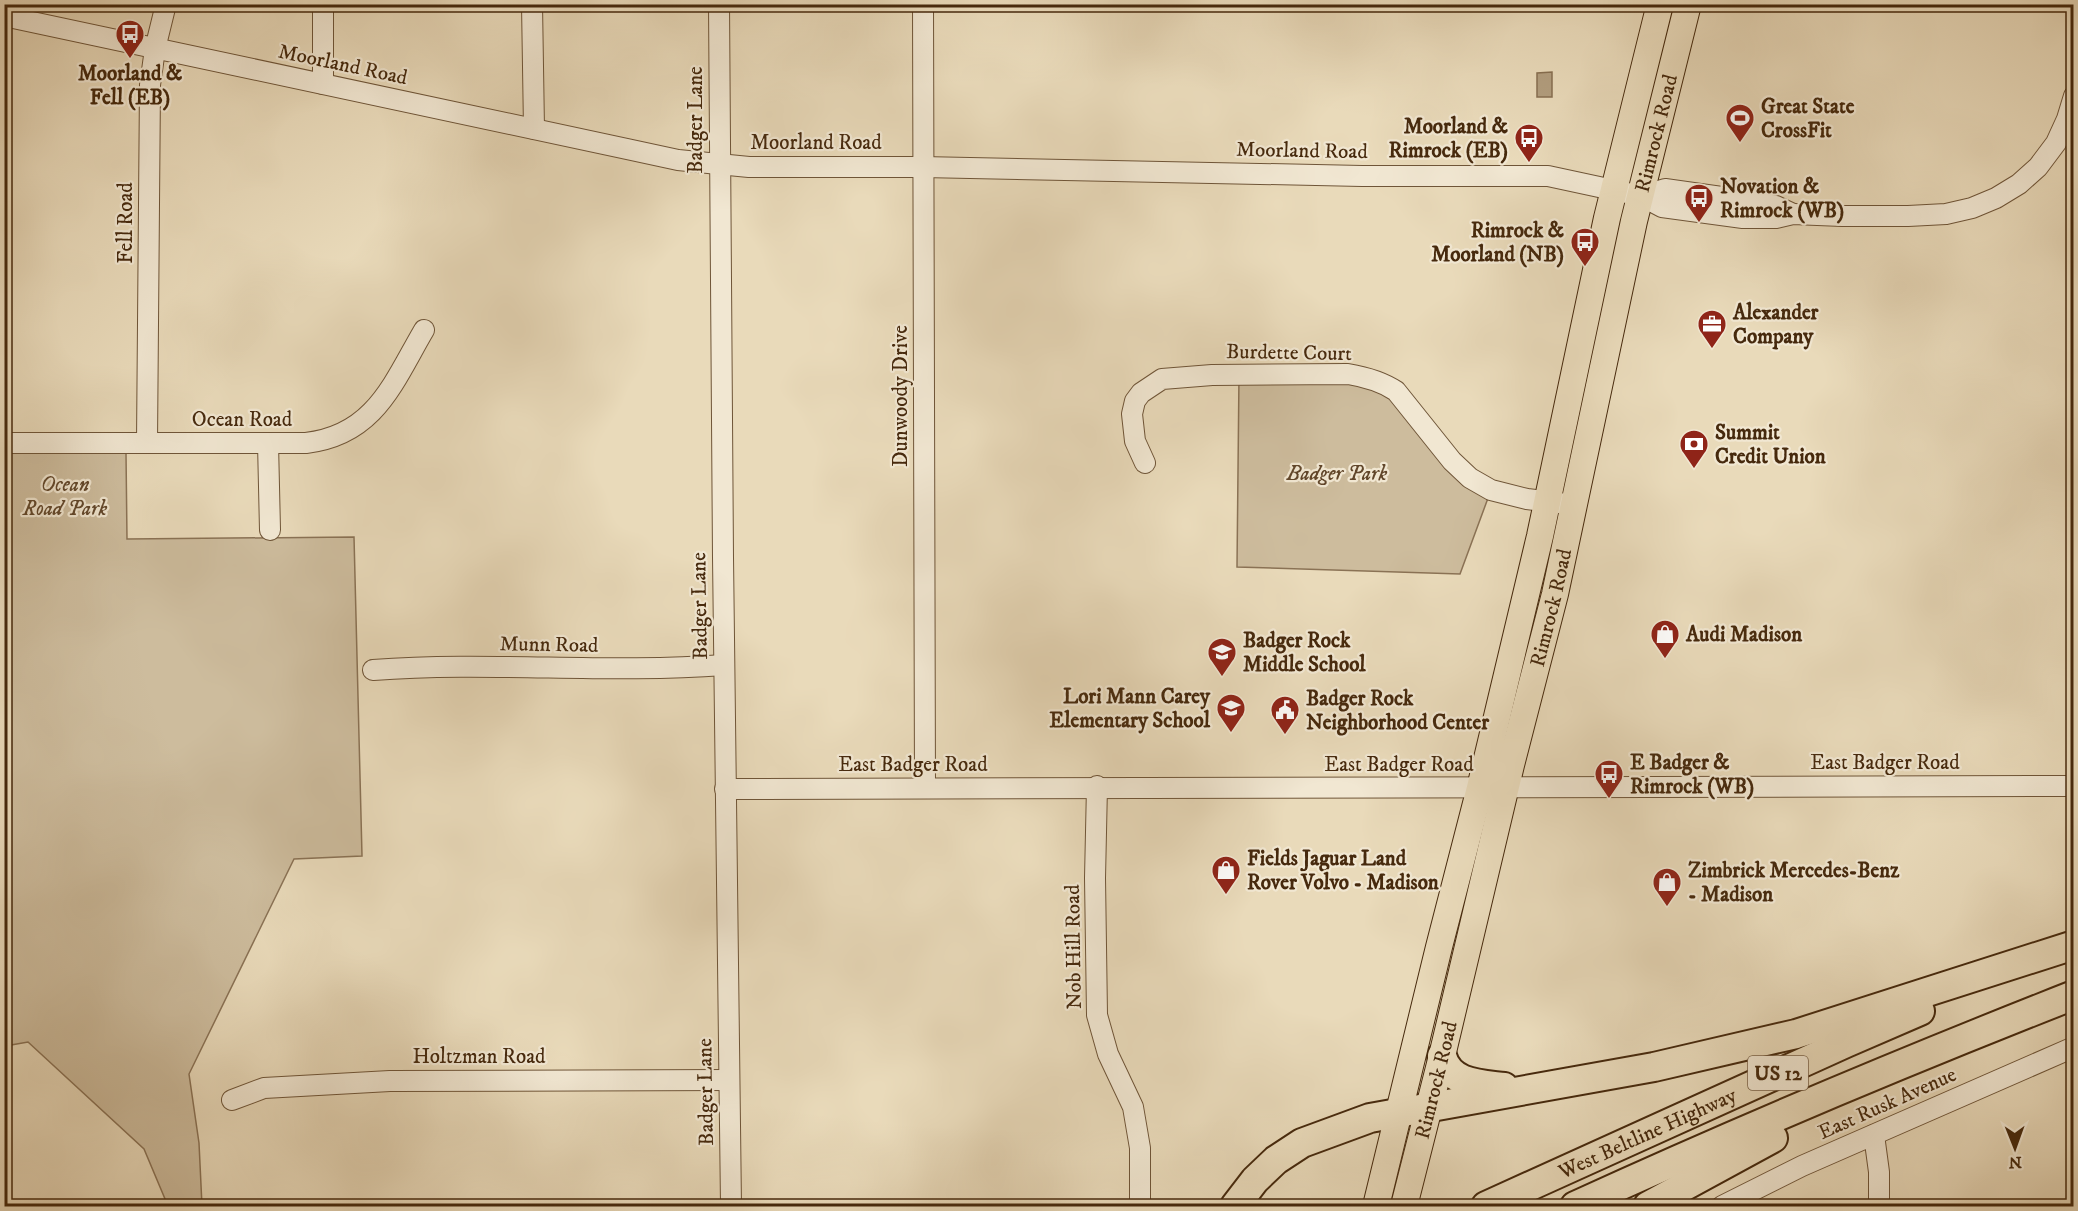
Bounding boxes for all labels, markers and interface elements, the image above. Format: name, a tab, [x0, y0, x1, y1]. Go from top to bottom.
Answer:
bus stop icon: Moorland & Fell (EB)	[114, 18, 146, 60]
street label: Moorland Road	[276, 39, 410, 91]
place label: Moorland & Fell (EB)	[78, 61, 182, 111]
street label: Badger Lane	[683, 66, 709, 174]
street label: Rimrock Road	[1630, 71, 1684, 195]
place label: Great State CrossFit	[1761, 94, 1855, 144]
sports icon: Great State CrossFit	[1724, 102, 1756, 144]
place label: Moorland & Rimrock (EB)	[1389, 114, 1508, 164]
bus stop icon: Moorland & Rimrock (EB)	[1513, 122, 1545, 164]
street label: Moorland Road	[750, 130, 882, 156]
street label: Moorland Road	[1236, 137, 1368, 165]
place label: Novation & Rimrock (WB)	[1720, 174, 1844, 224]
street label: Fell Road	[113, 182, 139, 264]
bus stop icon: Novation & Rimrock (WB)	[1683, 182, 1715, 224]
place label: Rimrock & Moorland (NB)	[1431, 218, 1564, 268]
bus stop icon: Rimrock & Moorland (NB)	[1569, 226, 1601, 268]
place label: Alexander Company	[1732, 300, 1820, 350]
office icon: Alexander Company	[1696, 308, 1728, 350]
street label: Dunwoody Drive	[888, 325, 914, 467]
street label: Burdette Court	[1226, 339, 1352, 367]
street label: Ocean Road	[192, 407, 293, 433]
place label: Summit Credit Union	[1715, 420, 1827, 470]
bank icon: Summit Credit Union	[1678, 428, 1710, 470]
park label: Badger Park	[1286, 461, 1388, 487]
park label: Ocean Road Park	[22, 472, 108, 522]
street label: Rimrock Road	[1525, 546, 1578, 670]
street label: Badger Lane	[686, 552, 714, 660]
shop icon: Audi Madison	[1649, 618, 1681, 660]
place label: Audi Madison	[1685, 622, 1803, 648]
place label: Badger Rock Middle School	[1243, 628, 1366, 678]
street label: Munn Road	[499, 631, 599, 659]
school or university icon: Badger Rock Middle School	[1206, 636, 1238, 678]
place label: Lori Mann Carey Elementary School	[1049, 684, 1211, 734]
place label: Badger Rock Neighborhood Center	[1306, 686, 1490, 736]
school or university icon: Lori Mann Carey Elementary School	[1215, 692, 1247, 734]
public building icon: Badger Rock Neighborhood Center	[1269, 694, 1301, 736]
place label: E Badger & Rimrock (WB)	[1630, 750, 1754, 800]
street label: East Badger Road	[1810, 750, 1960, 776]
street label: East Badger Road	[838, 752, 988, 778]
street label: East Badger Road	[1324, 752, 1474, 778]
bus stop icon: E Badger & Rimrock (WB)	[1593, 758, 1625, 800]
place label: Fields Jaguar Land Rover Volvo - Madison	[1247, 846, 1440, 896]
shop icon: Fields Jaguar Land Rover Volvo - Madison	[1210, 854, 1242, 896]
place label: Zimbrick Mercedes-Benz - Madison	[1688, 858, 1900, 908]
shop icon: Zimbrick Mercedes-Benz - Madison	[1651, 866, 1683, 908]
street label: Nob Hill Road	[1060, 884, 1088, 1010]
street label: Rimrock Road	[1409, 1018, 1464, 1142]
street label: Badger Lane	[692, 1038, 720, 1146]
street label: Holtzman Road	[412, 1044, 546, 1070]
road number: US 12	[1748, 1056, 1808, 1090]
street label: East Rusk Avenue	[1814, 1062, 1961, 1146]
street label: West Beltline Highway	[1554, 1082, 1742, 1186]
north arrow	[1985, 1118, 2045, 1178]
text: N	[2009, 1152, 2022, 1172]

